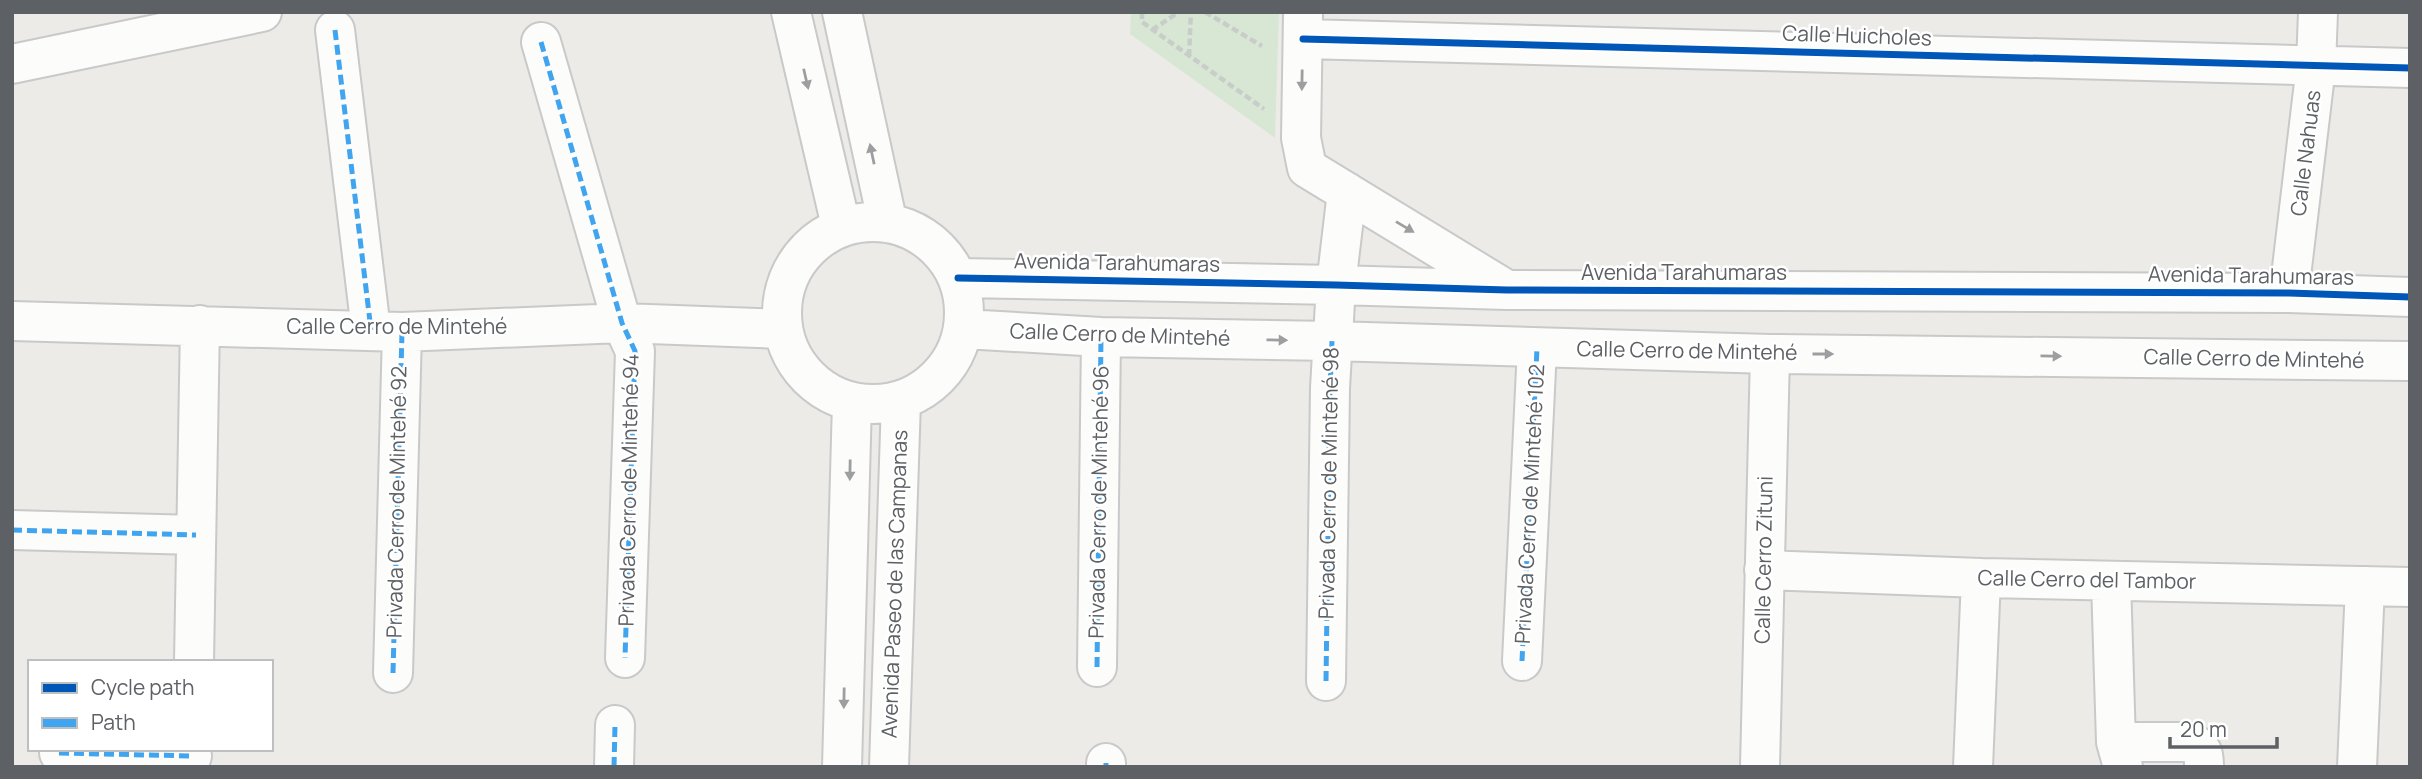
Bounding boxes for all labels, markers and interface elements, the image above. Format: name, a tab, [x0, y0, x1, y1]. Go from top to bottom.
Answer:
street label: Calle Huicholes	[1782, 18, 1932, 52]
one-way arrow	[801, 68, 812, 90]
one-way arrow	[1296, 70, 1308, 92]
street label: Calle Nahuas	[2283, 88, 2327, 217]
one-way arrow	[867, 142, 878, 164]
one-way arrow	[1396, 221, 1415, 234]
street label: Avenida Tarahumaras	[1014, 246, 1220, 278]
street label: Avenida Tarahumaras	[1581, 258, 1787, 286]
street label: Avenida Tarahumaras	[2148, 259, 2354, 291]
street label: Calle Cerro de Mintehé	[287, 312, 507, 340]
street label: Calle Cerro de Mintehé	[1009, 316, 1231, 352]
one-way arrow	[1267, 334, 1289, 346]
street label: Calle Cerro de Mintehé	[1576, 334, 1798, 366]
street label: Calle Cerro de Mintehé	[2143, 342, 2365, 374]
street label: Privada Cerro de Mintehé 98	[1312, 347, 1344, 619]
one-way arrow	[1812, 348, 1834, 360]
one-way arrow	[2040, 350, 2062, 362]
street label: Privada Cerro de Mintehé 94	[612, 353, 644, 627]
street label: Privada Cerro de Mintehé 102	[1508, 363, 1550, 645]
street label: Privada Cerro de Mintehé 96	[1082, 365, 1114, 639]
street label: Privada Cerro de Mintehé 92	[380, 366, 412, 638]
street label: Avenida Paseo de las Campanas	[875, 429, 913, 739]
one-way arrow	[844, 460, 856, 482]
street label: Calle Cerro Zituni	[1748, 476, 1778, 644]
street label: Calle Cerro del Tambor	[1977, 563, 2197, 595]
legend	[28, 660, 273, 751]
text: Cycle path	[91, 673, 194, 701]
one-way arrow	[838, 687, 850, 709]
scale bar	[2170, 706, 2277, 750]
text: Path	[91, 708, 136, 736]
text: 20 m	[2180, 715, 2227, 743]

